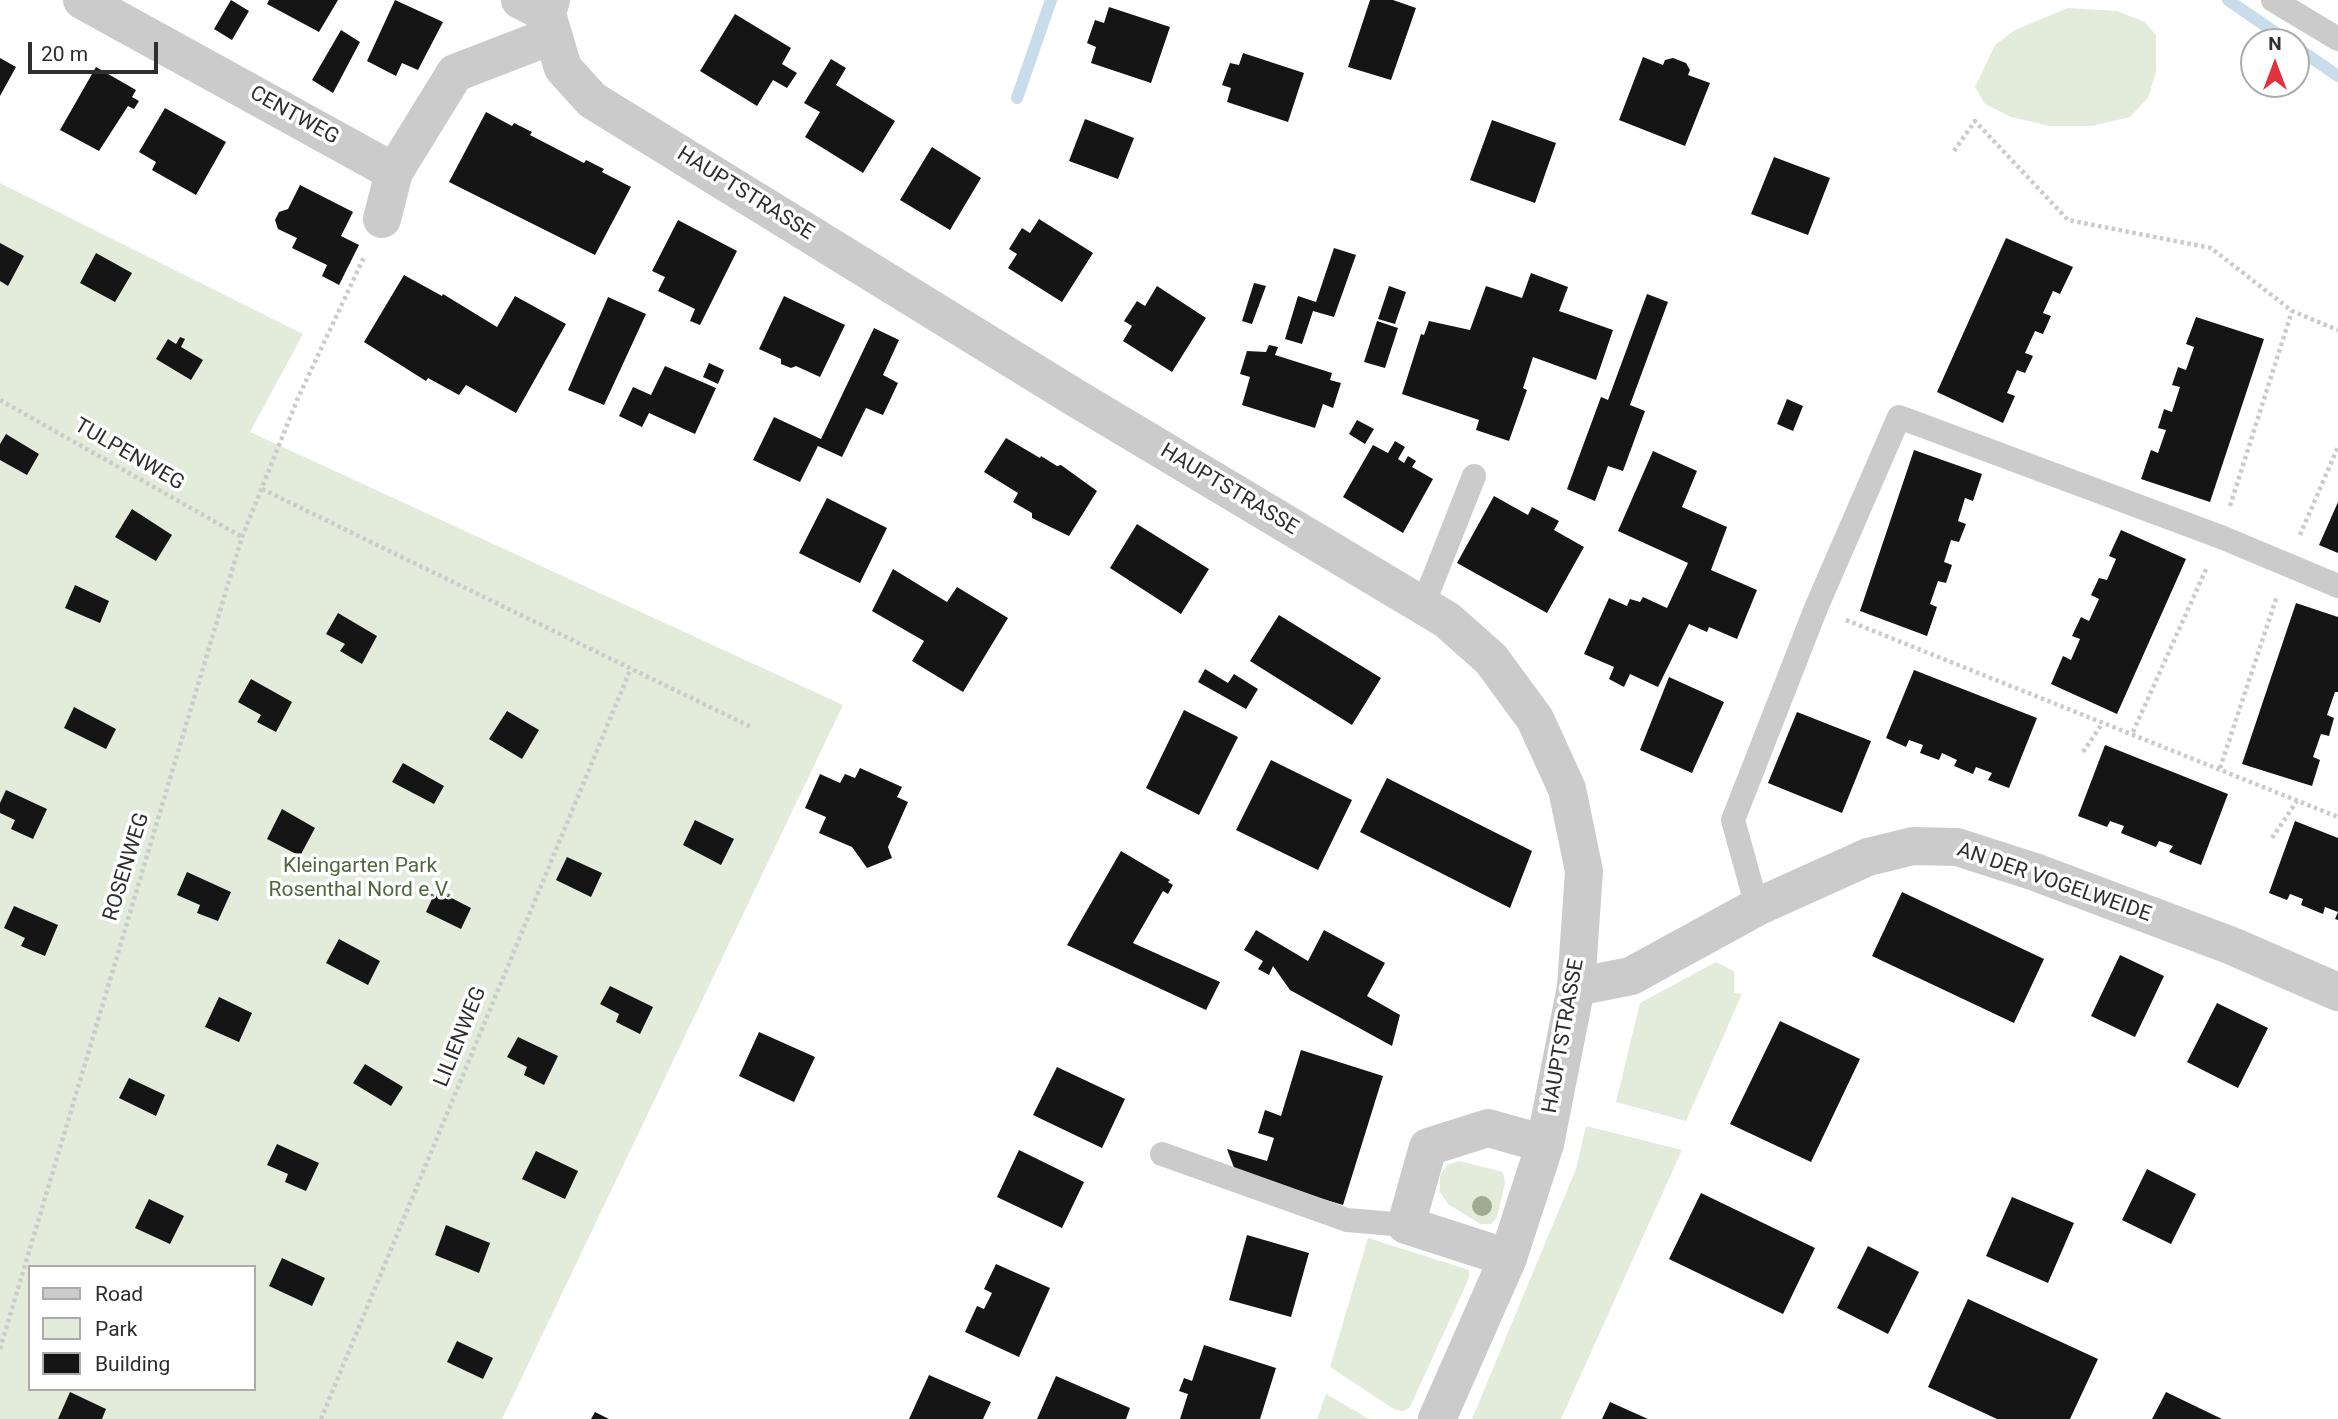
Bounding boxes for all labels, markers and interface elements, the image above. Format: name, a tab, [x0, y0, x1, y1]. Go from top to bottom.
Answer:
scale bar	[32, 28, 161, 72]
north arrow	[2240, 28, 2310, 98]
text: N	[2268, 32, 2282, 55]
text: 20 m	[41, 42, 88, 66]
street label: CENTWEG	[245, 81, 343, 151]
street label: HAUPTSTRASSE	[672, 142, 818, 246]
street label: TULPENWEG	[70, 413, 188, 497]
street label: HAUPTSTRASSE	[1155, 439, 1303, 541]
street label: ROSENWEG	[99, 810, 155, 924]
street label: AN DER VOGELWEIDE	[1954, 838, 2154, 928]
park label: Kleingarten Park Rosenthal Nord e.V.	[269, 854, 451, 904]
street label: HAUPTSTRASSE	[1538, 957, 1590, 1115]
street label: LILIENWEG	[429, 983, 493, 1091]
legend	[28, 1265, 256, 1391]
text: Road	[95, 1282, 143, 1306]
text: Park	[95, 1317, 137, 1341]
text: Building	[95, 1352, 170, 1376]

